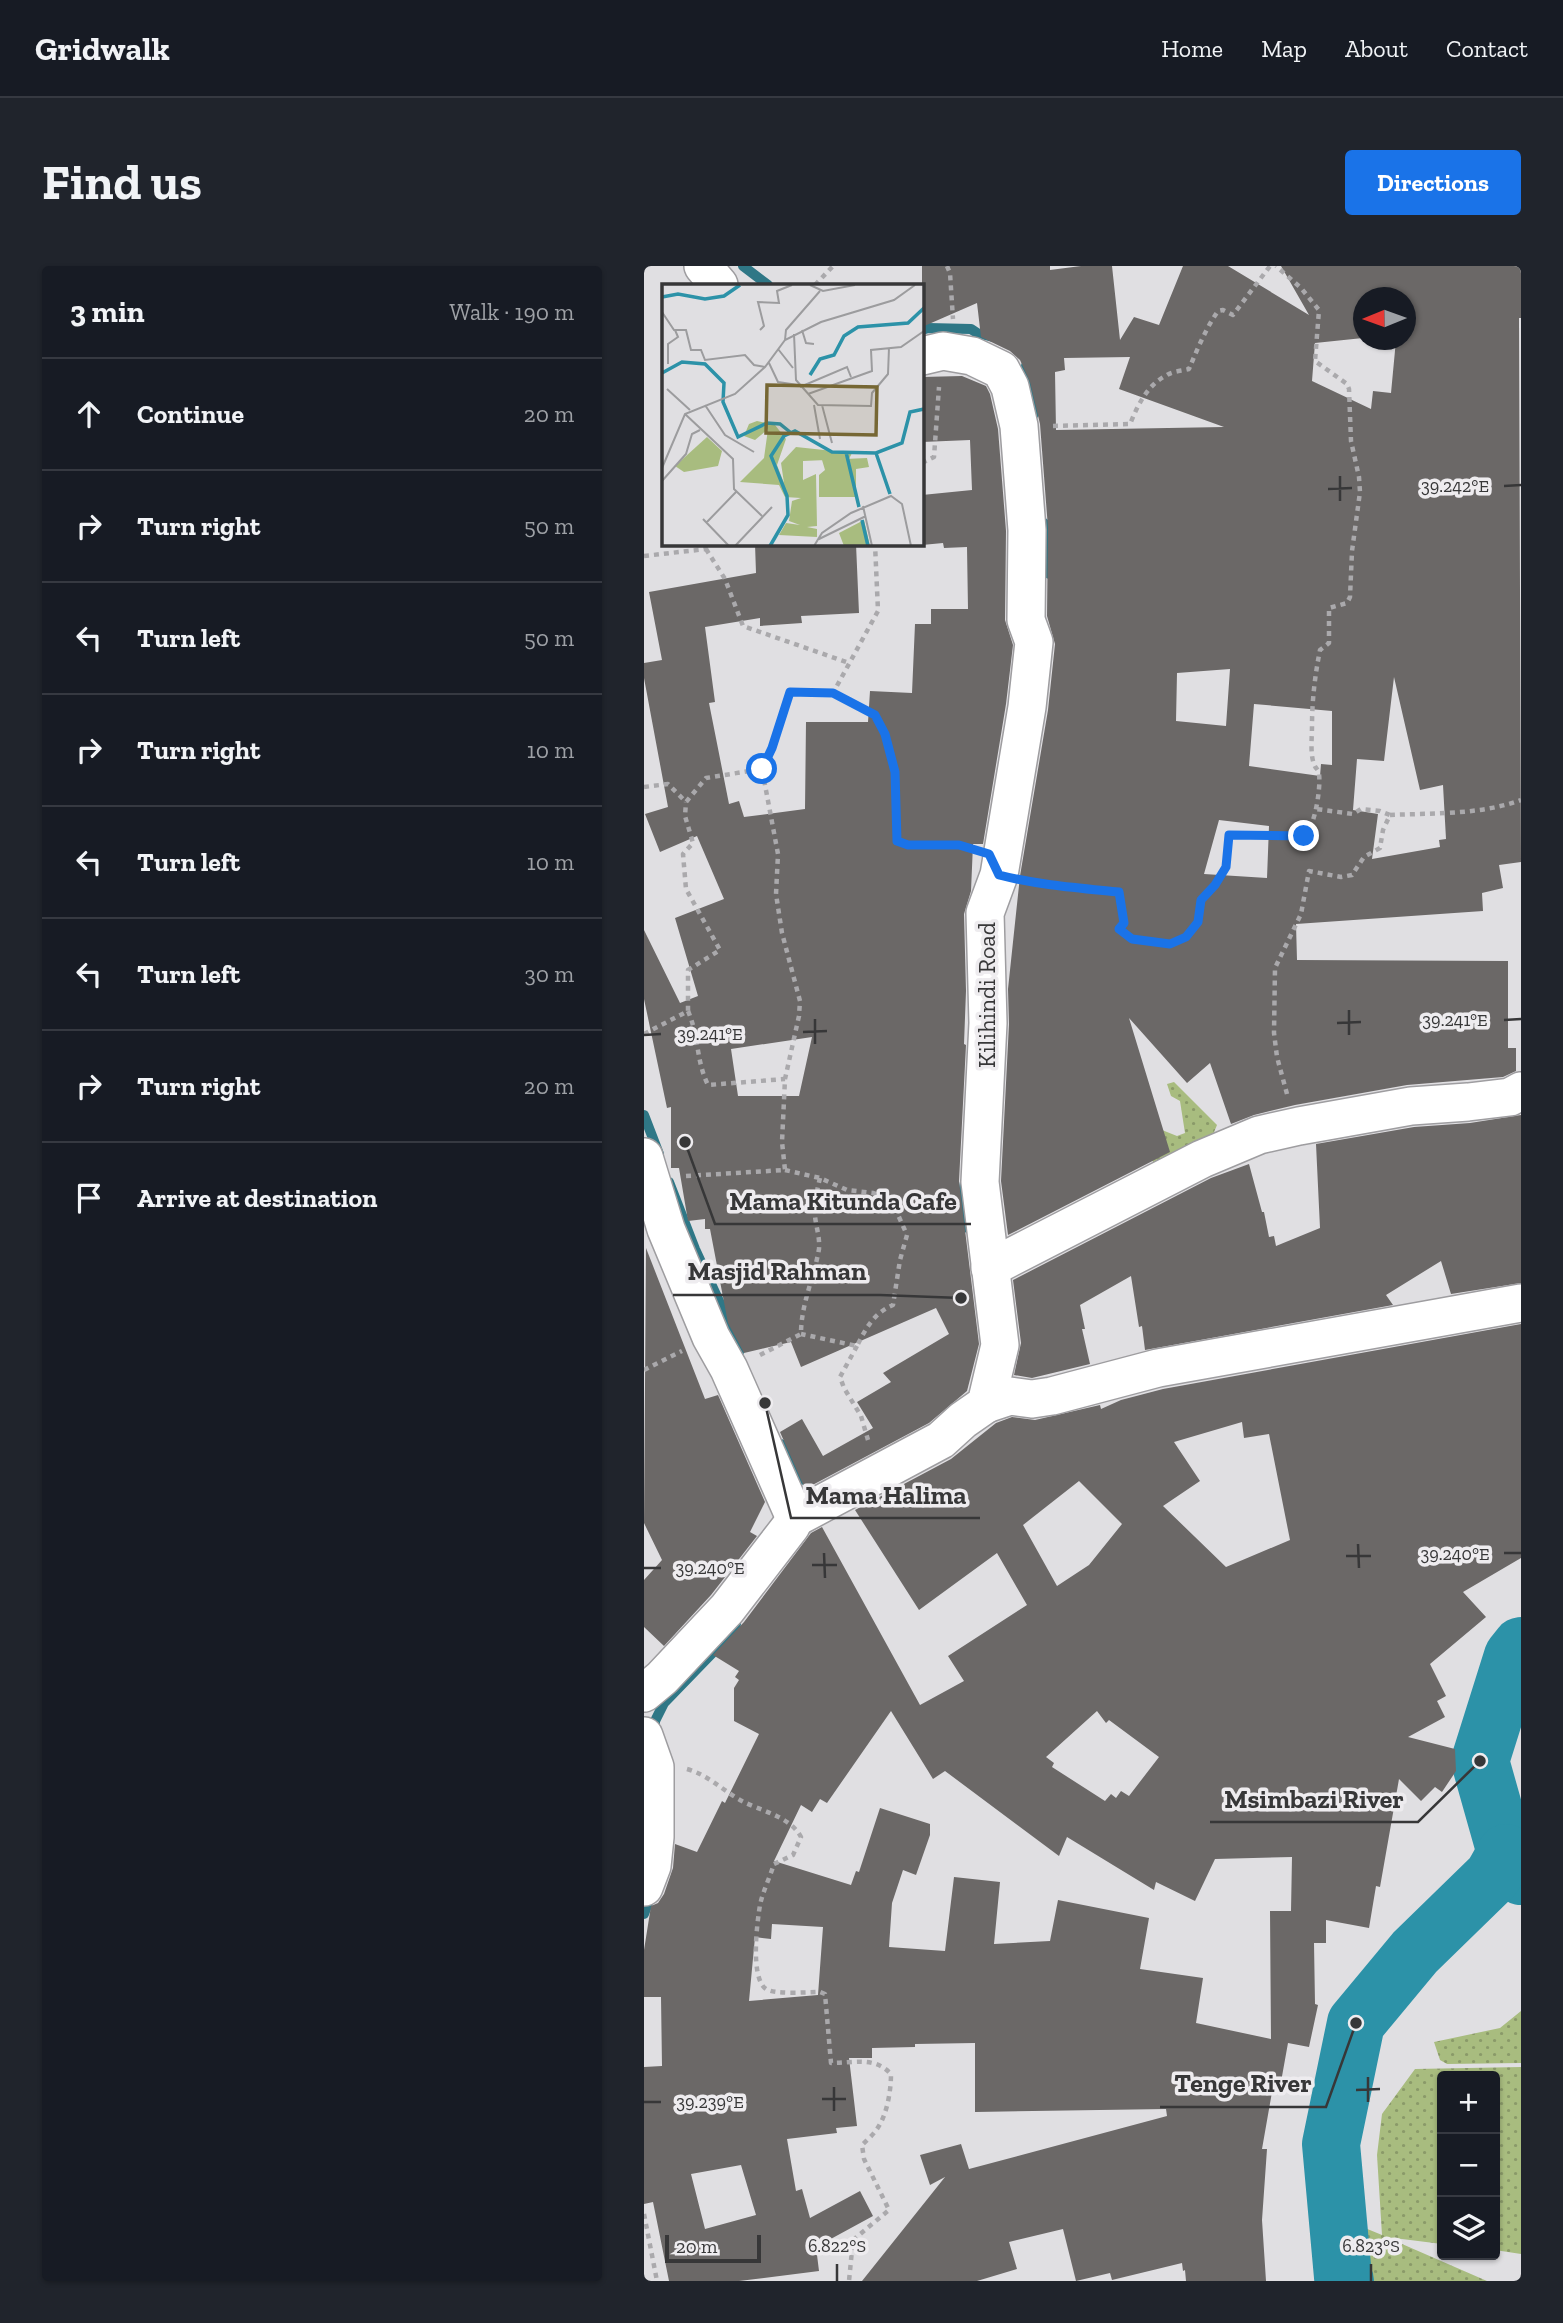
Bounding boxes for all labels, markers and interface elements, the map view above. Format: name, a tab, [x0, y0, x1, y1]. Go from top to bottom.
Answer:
text: Gridwalk	[35, 29, 170, 68]
text: Home	[1161, 34, 1223, 63]
text: Map	[1261, 34, 1307, 63]
text: About	[1345, 34, 1408, 63]
text: Contact	[1446, 34, 1528, 63]
button: Directions	[1345, 150, 1521, 215]
text: Find us	[42, 153, 202, 212]
inset map	[662, 284, 924, 546]
north arrow	[1353, 287, 1416, 350]
text: 3 min	[70, 294, 145, 330]
text: Walk · 190 m	[449, 298, 574, 326]
icon: ahead	[70, 395, 108, 433]
text: Continue	[137, 398, 244, 430]
text: 20 m	[524, 400, 574, 428]
text: 39.242°E	[1421, 475, 1489, 497]
icon: right	[70, 507, 108, 545]
text: Turn right	[137, 510, 260, 542]
text: 50 m	[524, 512, 574, 540]
icon: left	[70, 619, 108, 657]
text: Turn left	[137, 622, 240, 654]
text: 50 m	[524, 624, 574, 652]
icon: right	[70, 731, 108, 769]
text: Turn right	[137, 734, 260, 766]
text: 10 m	[527, 736, 574, 764]
route start	[746, 753, 777, 784]
route end	[1288, 820, 1319, 851]
icon: left	[70, 843, 108, 881]
text: Turn left	[137, 846, 240, 878]
text: 10 m	[527, 848, 574, 876]
street label: Kilihindi Road	[972, 922, 1001, 1068]
icon: left	[70, 955, 108, 993]
text: Turn left	[137, 958, 240, 990]
text: 30 m	[524, 960, 574, 988]
text: 39.241°E	[1422, 1009, 1488, 1031]
text: 39.241°E	[677, 1023, 743, 1045]
icon: right	[70, 1067, 108, 1105]
text: Turn right	[137, 1070, 260, 1102]
text: 20 m	[524, 1072, 574, 1100]
callout: Mama Kitunda Cafe	[715, 1177, 971, 1224]
icon: arrive	[70, 1179, 108, 1217]
text: Arrive at destination	[137, 1182, 377, 1214]
text: Mama Kitunda Cafe	[729, 1185, 957, 1217]
callout: Masjid Rahman	[673, 1248, 880, 1295]
text: Masjid Rahman	[688, 1255, 867, 1287]
callout: Mama Halima	[791, 1471, 980, 1518]
text: Mama Halima	[806, 1479, 967, 1511]
text: 39.240°E	[1420, 1543, 1490, 1565]
text: 39.240°E	[675, 1557, 745, 1579]
callout: Msimbazi River	[1210, 1775, 1418, 1822]
text: Msimbazi River	[1224, 1783, 1404, 1815]
callout: Tenge River	[1160, 2060, 1326, 2107]
text: Tenge River	[1174, 2067, 1312, 2099]
map controls	[1437, 2071, 1500, 2260]
button: +	[1437, 2071, 1500, 2134]
text: 39.239°E	[676, 2091, 744, 2113]
button: −	[1437, 2134, 1500, 2197]
button: layers	[1437, 2197, 1500, 2260]
scale bar	[665, 2232, 761, 2264]
text: 20 m	[676, 2235, 717, 2258]
text: 6.822°S	[808, 2235, 866, 2257]
text: 6.823°S	[1342, 2235, 1400, 2257]

